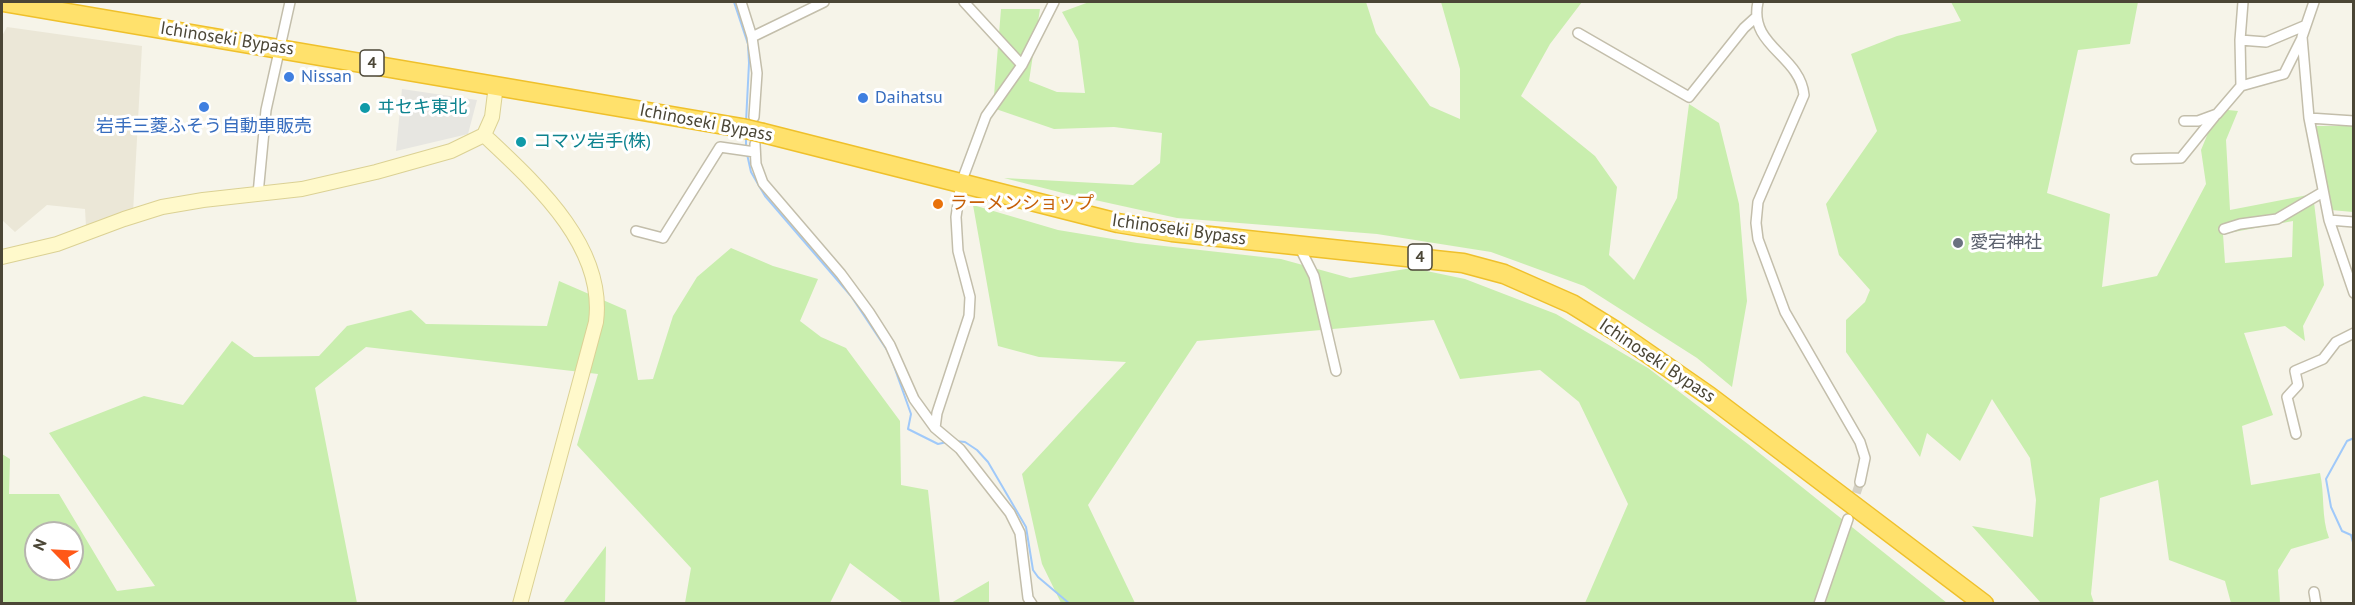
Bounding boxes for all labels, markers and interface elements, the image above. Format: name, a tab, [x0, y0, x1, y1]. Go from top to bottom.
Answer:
street label: Ichinoseki Bypass	[159, 18, 295, 60]
road number: 4	[360, 50, 384, 76]
place label: Nissan	[301, 66, 352, 88]
marker: Nissan	[282, 70, 296, 84]
place label: Daihatsu	[875, 87, 943, 109]
marker: Daihatsu	[856, 91, 870, 105]
place label: ヰセキ東北	[377, 97, 467, 119]
street label: Ichinoseki Bypass	[638, 99, 774, 147]
marker: 岩手三菱ふそう自動車販売	[197, 100, 211, 114]
marker: ヰセキ東北	[358, 101, 372, 115]
place label: 岩手三菱ふそう自動車販売	[96, 116, 312, 138]
place label: コマツ岩手(株)	[533, 131, 651, 153]
marker: コマツ岩手(株)	[514, 135, 528, 149]
place label: ラーメンショップ	[950, 193, 1094, 215]
marker: ラーメンショップ	[931, 197, 945, 211]
street label: Ichinoseki Bypass	[1111, 210, 1247, 250]
place label: 愛宕神社	[1970, 232, 2042, 254]
marker: 愛宕神社	[1951, 236, 1965, 250]
road number: 4	[1408, 244, 1432, 270]
street label: Ichinoseki Bypass	[1595, 314, 1719, 408]
north arrow	[24, 521, 84, 581]
text: N	[28, 536, 51, 553]

